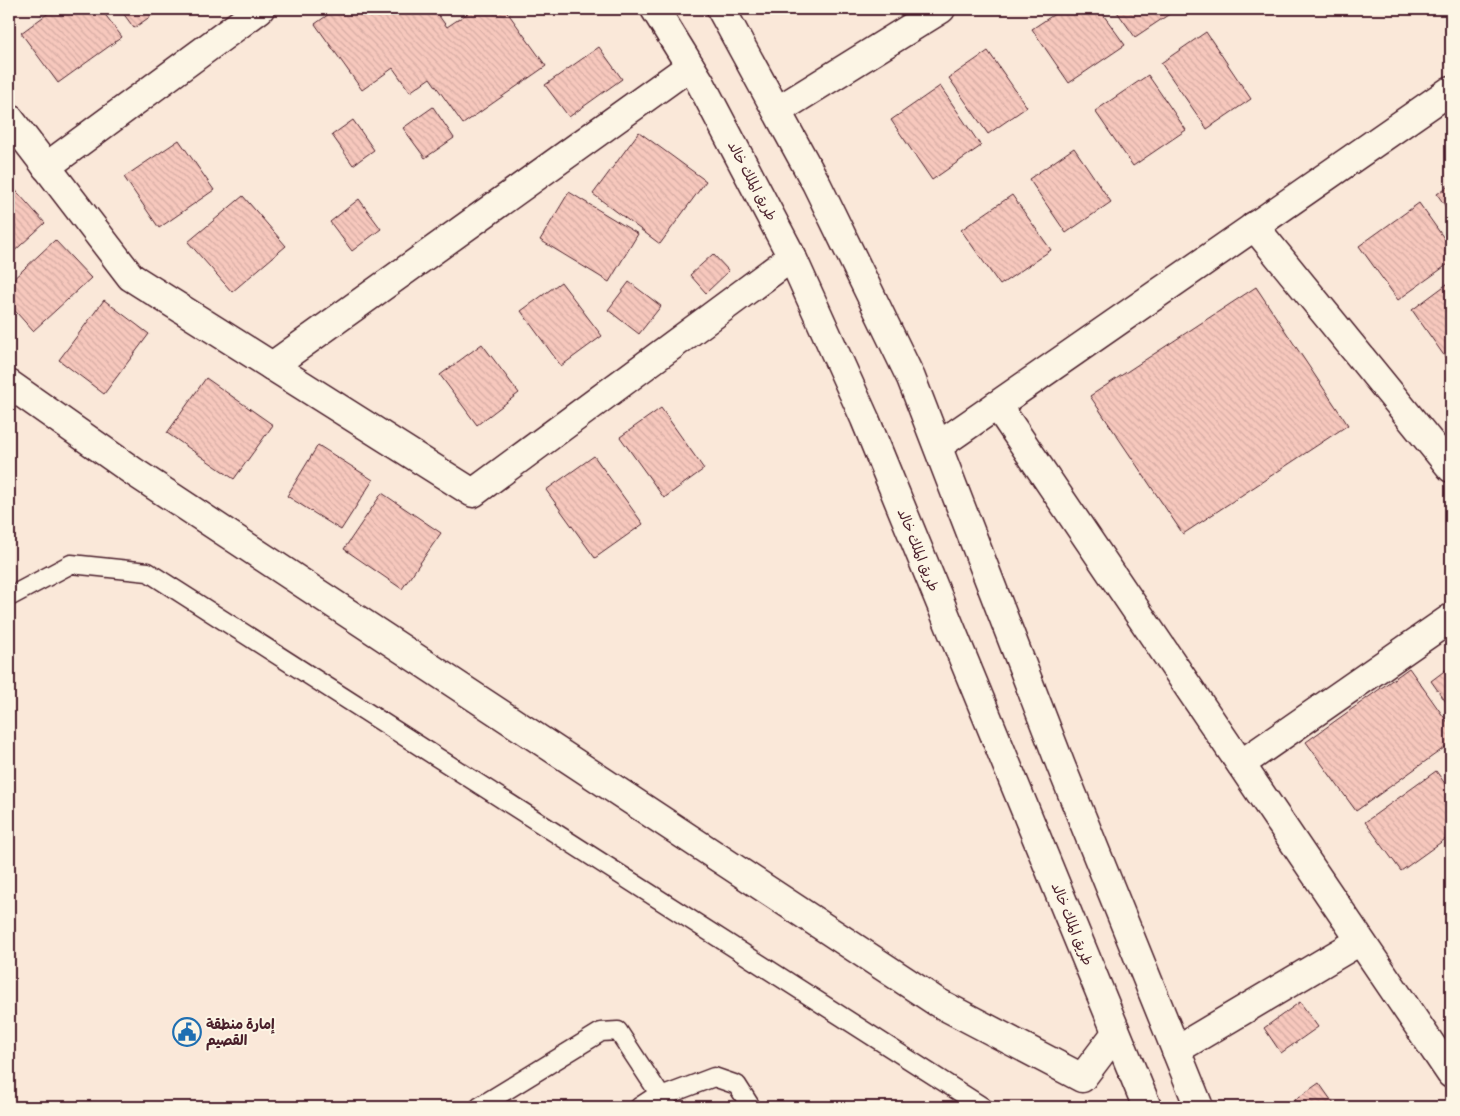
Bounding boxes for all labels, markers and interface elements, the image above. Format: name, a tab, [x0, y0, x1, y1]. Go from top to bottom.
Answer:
street label: طريق الملك خالد	[724, 138, 780, 224]
street label: طريق الملك خالد	[894, 506, 942, 594]
street label: طريق الملك خالد	[1048, 880, 1096, 968]
place label: إمارة منطقة القصيم	[206, 1016, 275, 1051]
public building icon: إمارة منطقة القصيم	[172, 1017, 202, 1047]

